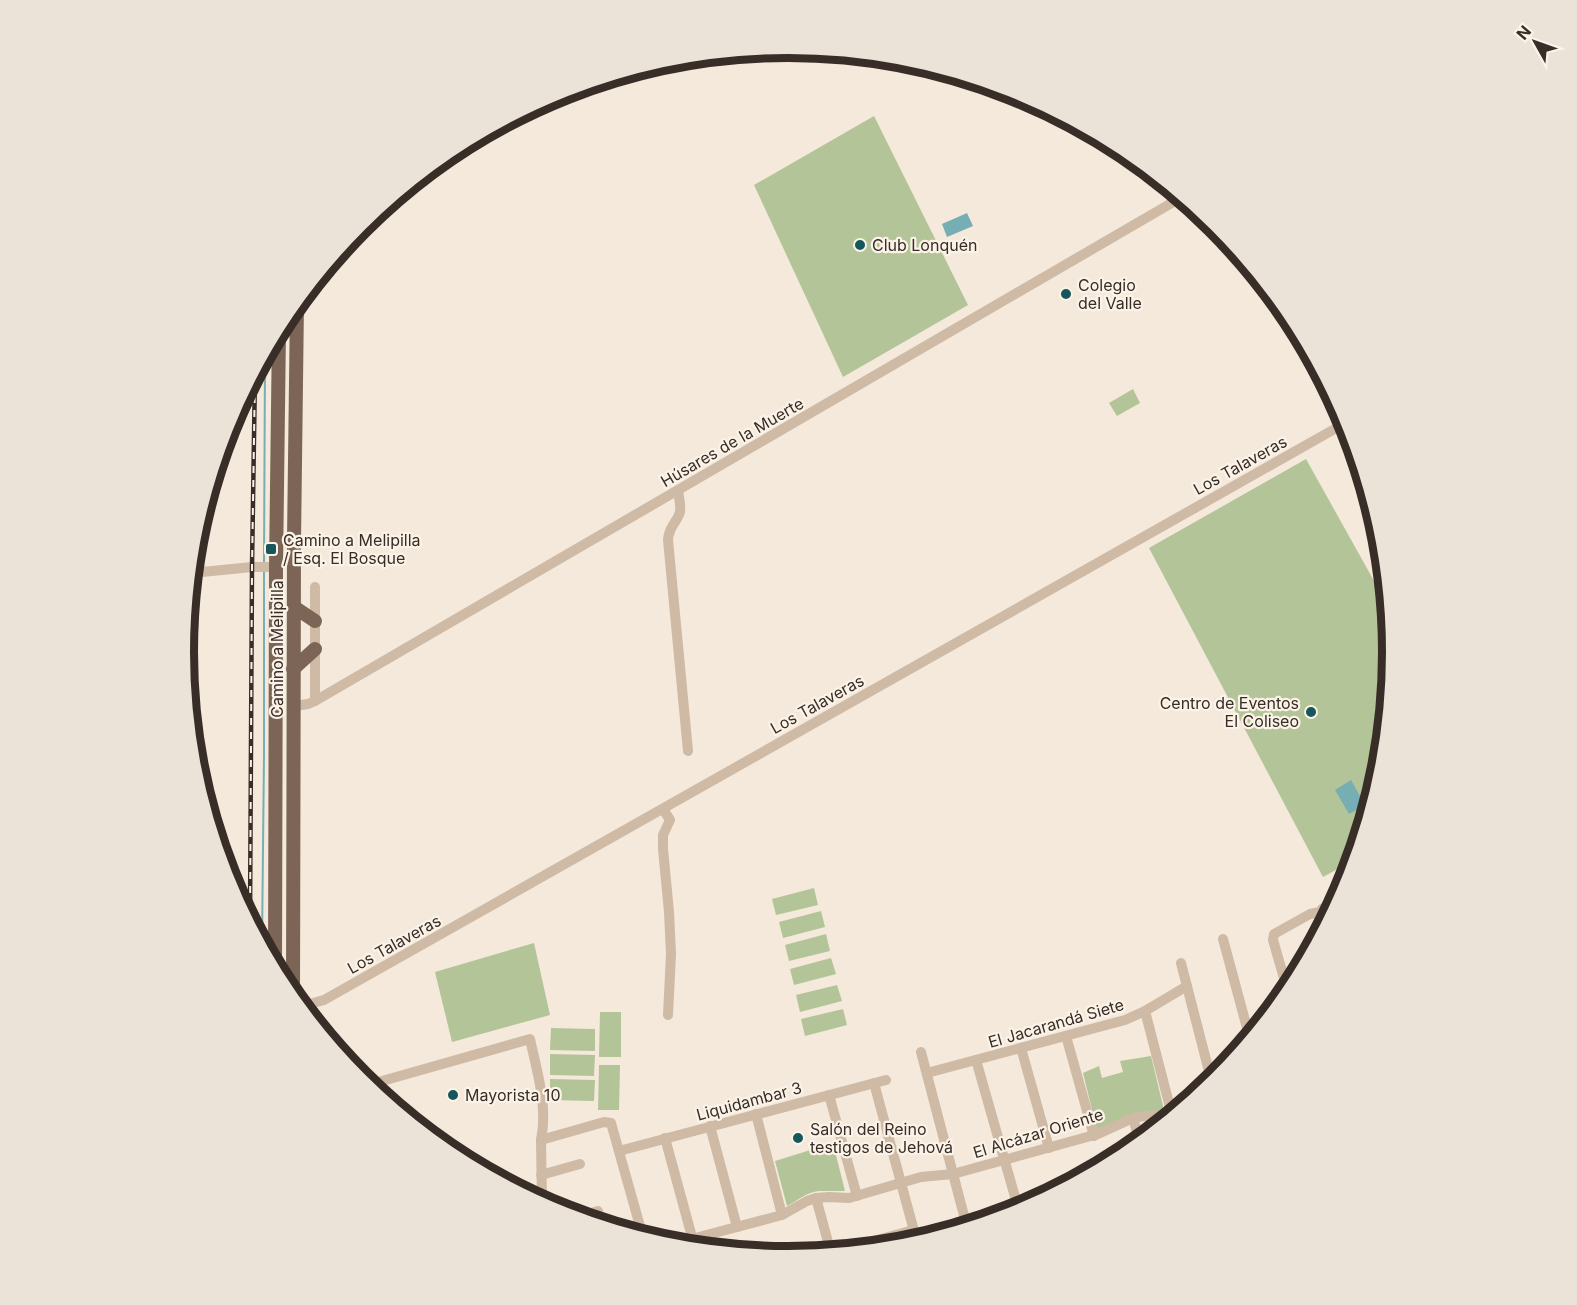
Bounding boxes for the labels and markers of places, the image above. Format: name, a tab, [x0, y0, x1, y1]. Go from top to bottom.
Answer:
place label: Club Lonquén	[872, 235, 977, 255]
marker: Club Lonquén	[853, 238, 867, 252]
place label: Colegio del Valle	[1078, 275, 1142, 313]
marker: Colegio del Valle	[1059, 287, 1073, 301]
place label: Camino a Melipilla / Esq. El Bosque	[283, 530, 421, 568]
marker: Camino a Melipilla / Esq. El Bosque	[264, 542, 278, 556]
place label: Centro de Eventos El Coliseo	[1160, 693, 1299, 731]
marker: Centro de Eventos El Coliseo	[1304, 705, 1318, 719]
place label: Mayorista 10	[465, 1085, 560, 1105]
marker: Mayorista 10	[446, 1088, 460, 1102]
place label: Salón del Reino testigos de Jehová	[810, 1119, 953, 1157]
marker: Salón del Reino testigos de Jehová	[791, 1131, 805, 1145]

